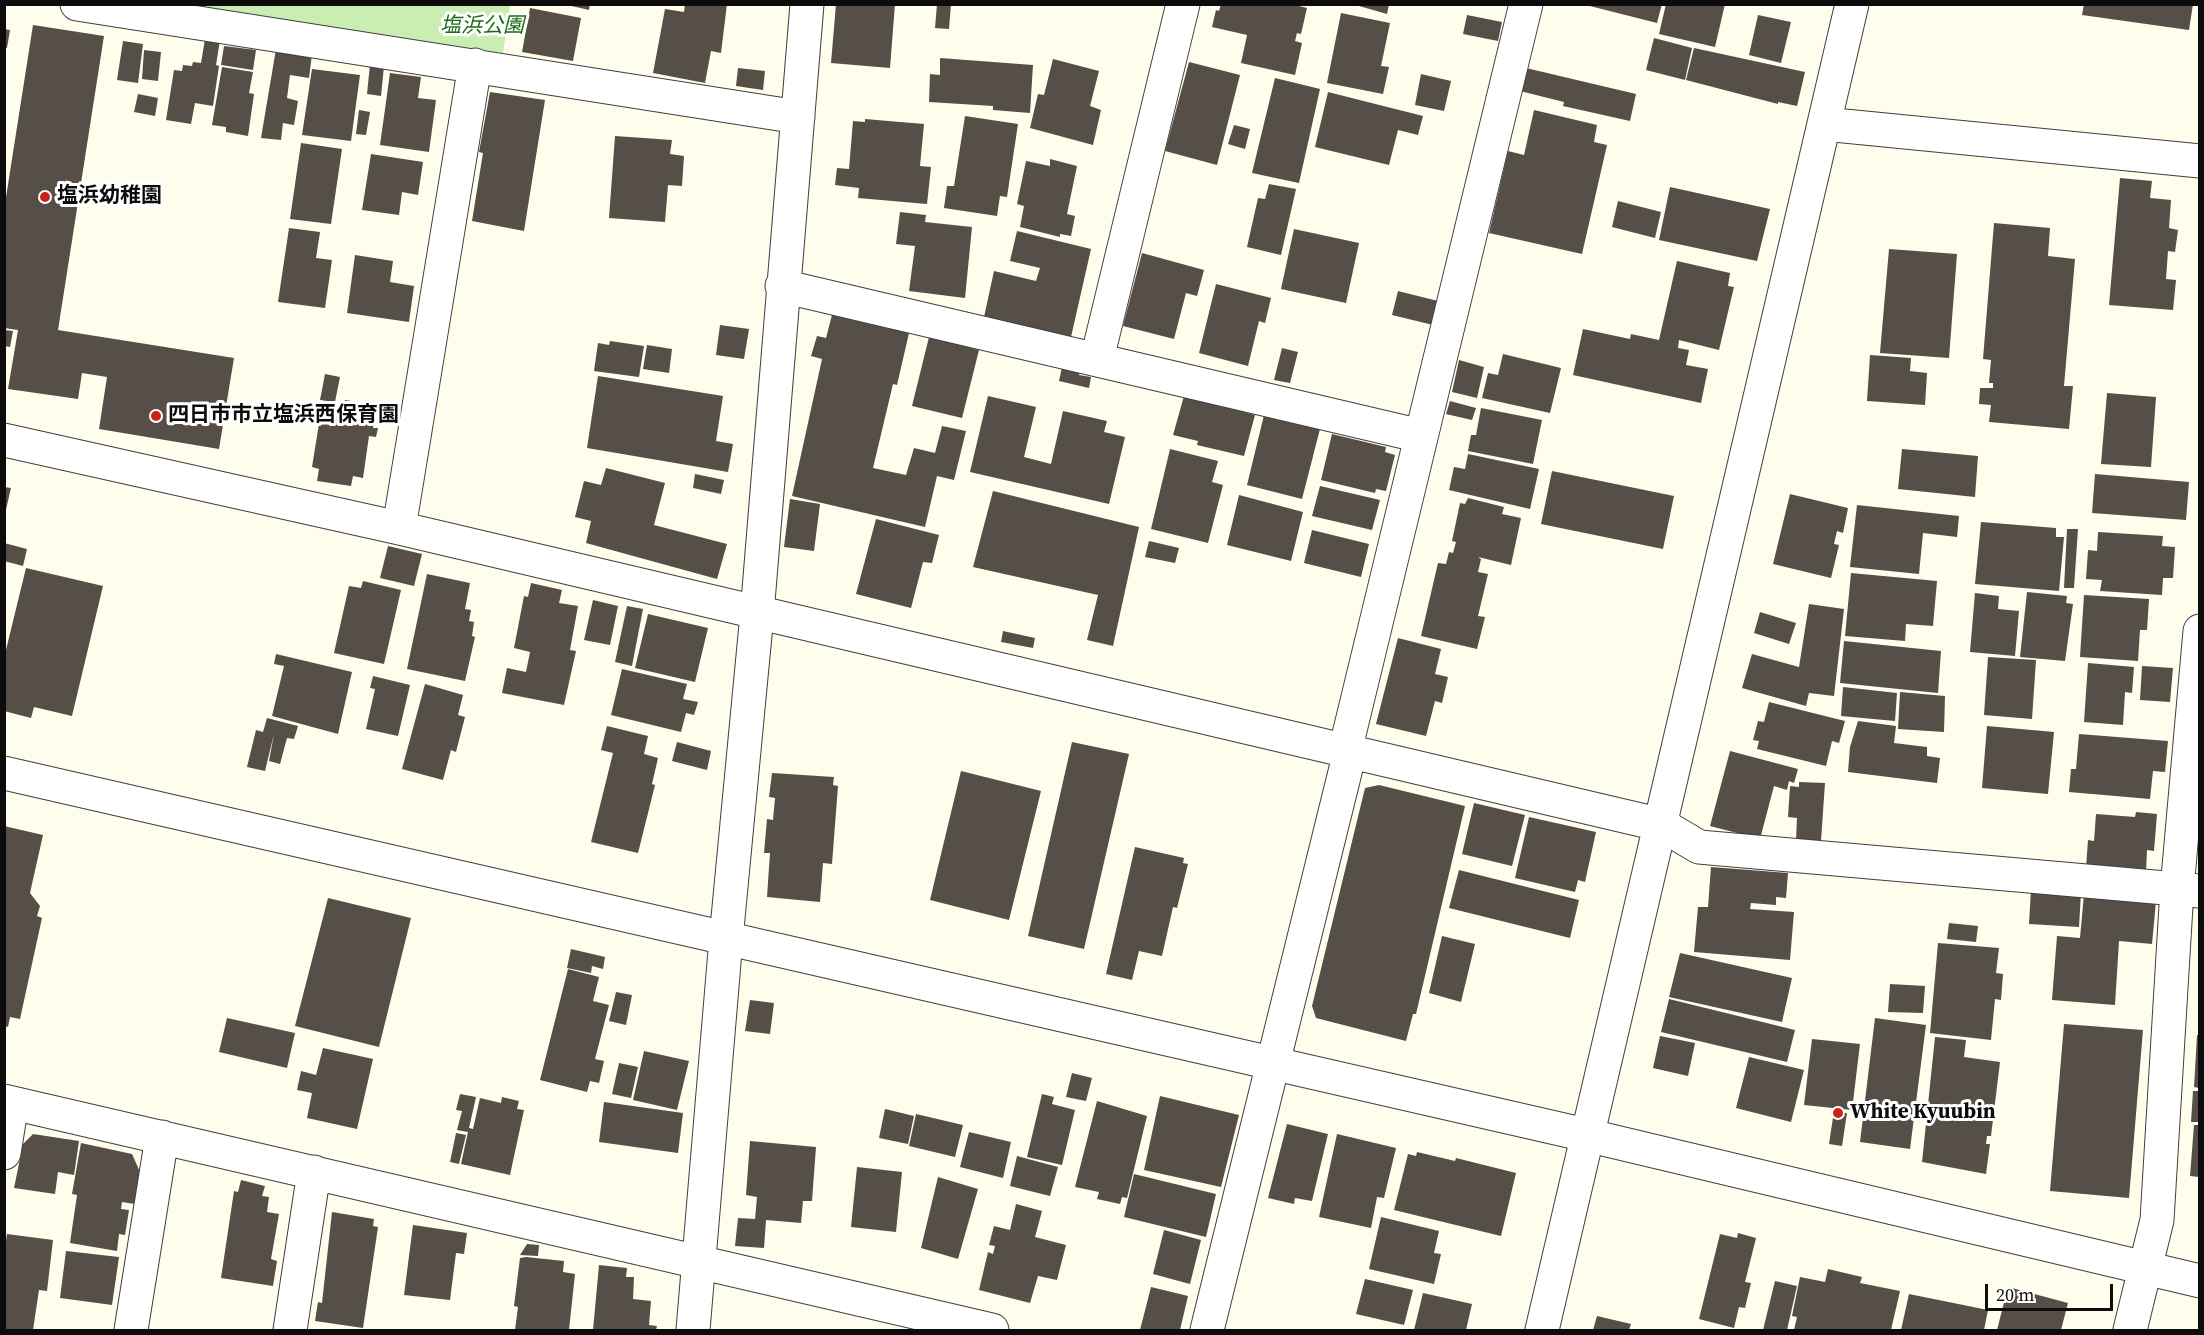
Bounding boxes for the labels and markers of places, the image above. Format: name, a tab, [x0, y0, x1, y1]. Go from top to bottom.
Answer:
place label: 塩浜幼稚園	[57, 184, 162, 210]
marker: 塩浜幼稚園	[38, 190, 52, 204]
place label: 四日市市立塩浜西保育園	[168, 403, 399, 429]
marker: 四日市市立塩浜西保育園	[149, 409, 163, 423]
place label: White Kyuubin	[1850, 1100, 1996, 1126]
marker: White Kyuubin	[1831, 1106, 1845, 1120]

